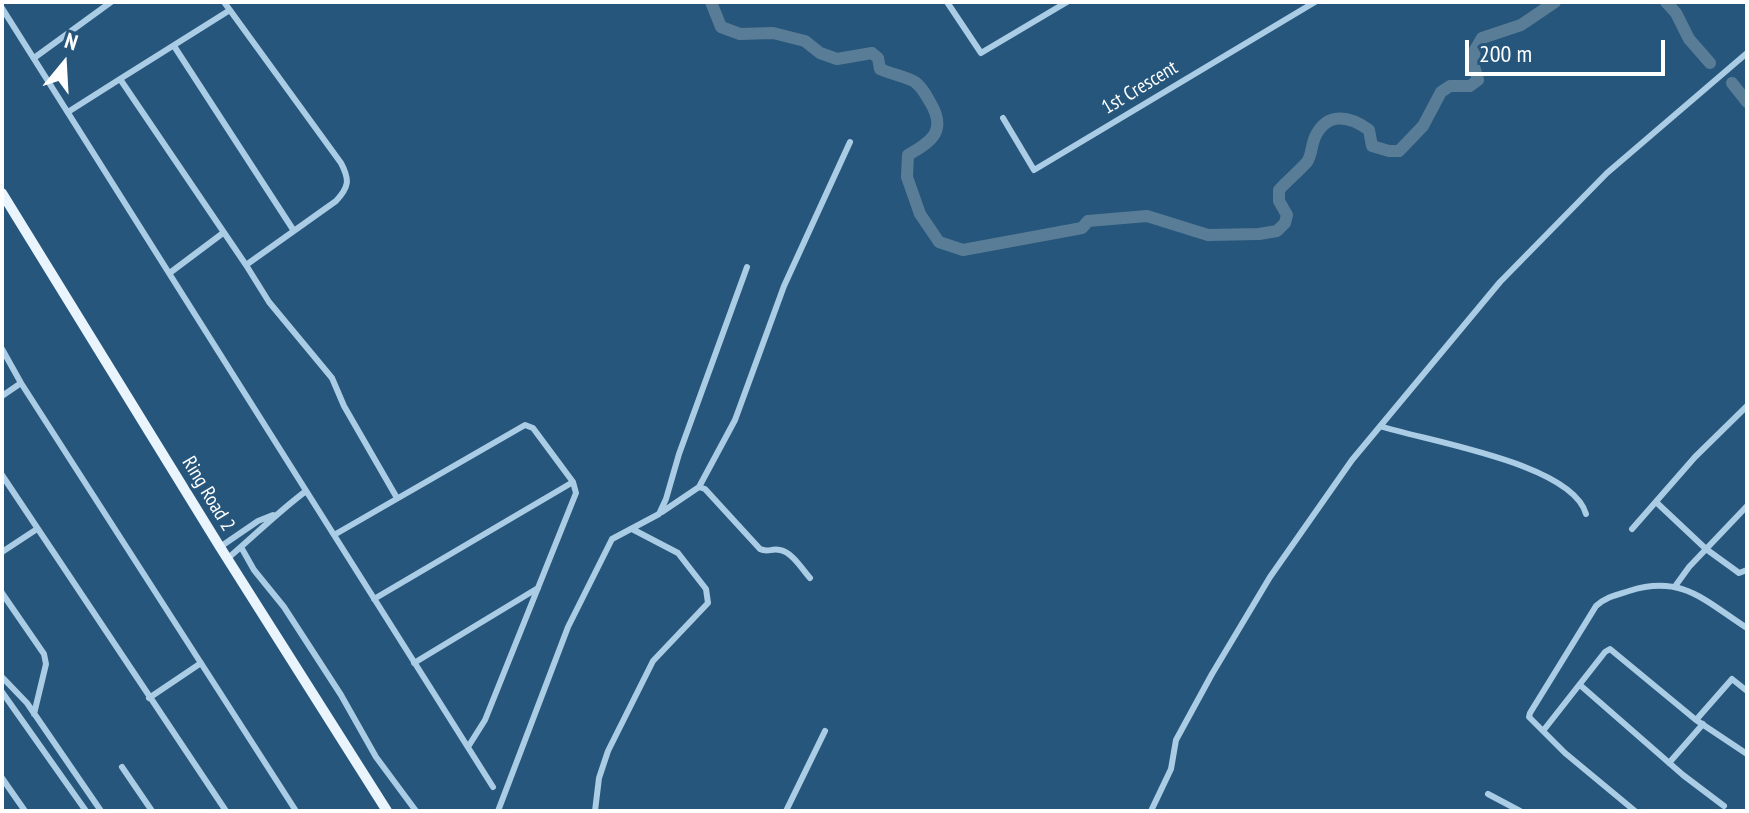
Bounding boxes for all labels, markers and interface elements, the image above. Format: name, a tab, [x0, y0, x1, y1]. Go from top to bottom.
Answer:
north arrow	[24, 24, 104, 104]
scale bar	[1469, 24, 1669, 74]
text: N	[61, 26, 81, 56]
text: 200 m	[1479, 38, 1532, 69]
street label: 1st Crescent	[1098, 56, 1182, 120]
street label: Ring Road 2	[176, 452, 240, 536]

